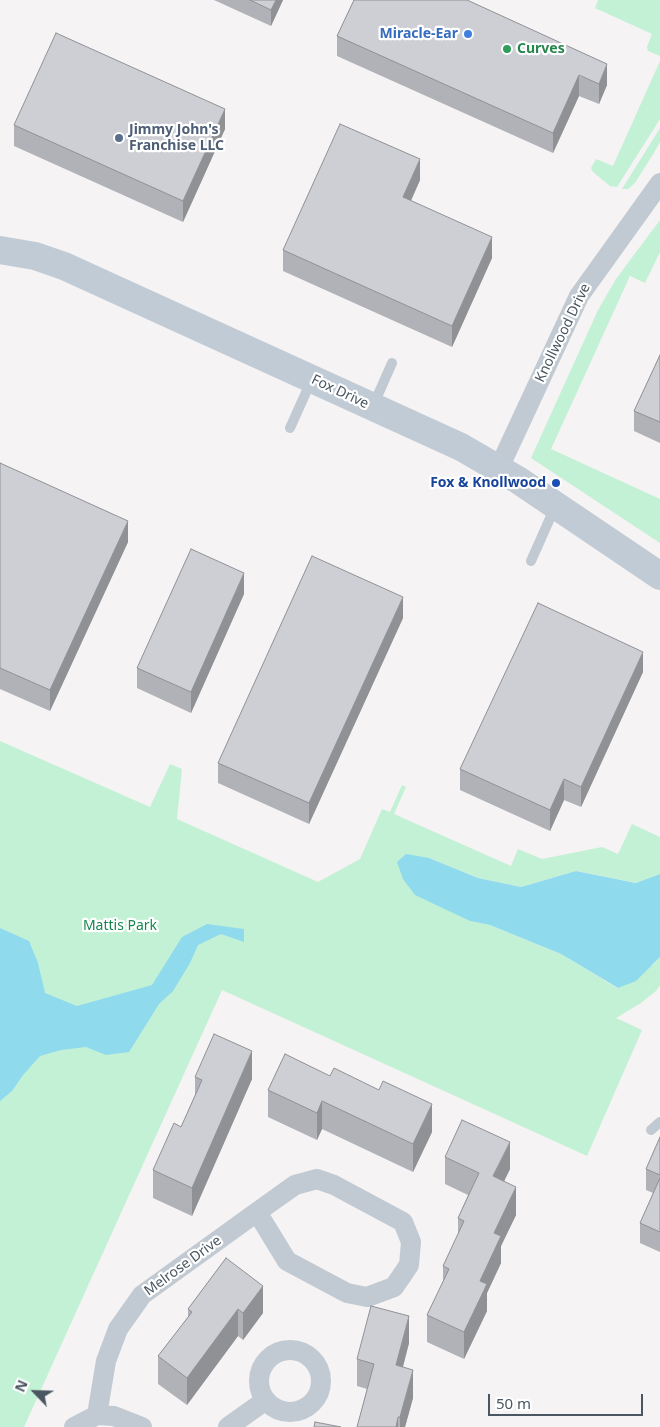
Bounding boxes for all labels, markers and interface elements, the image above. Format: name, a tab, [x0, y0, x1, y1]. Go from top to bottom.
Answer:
place label: Miracle-Ear	[380, 26, 458, 42]
marker: Miracle-Ear	[462, 28, 474, 40]
place label: Curves	[517, 41, 565, 57]
marker: Curves	[501, 43, 513, 55]
place label: Jimmy John's Franchise LLC	[129, 122, 224, 154]
marker: Jimmy John's Franchise LLC	[113, 132, 125, 144]
street label: Knollwood Drive	[532, 281, 594, 385]
street label: Fox Drive	[309, 371, 371, 413]
place label: Fox & Knollwood	[430, 475, 546, 491]
marker: Fox & Knollwood	[550, 477, 562, 489]
park label: Mattis Park	[83, 918, 157, 934]
street label: Melrose Drive	[141, 1232, 225, 1300]
north arrow	[10, 1367, 60, 1417]
text: N	[10, 1377, 32, 1395]
scale bar	[490, 1384, 645, 1416]
text: 50 m	[496, 1393, 531, 1413]

